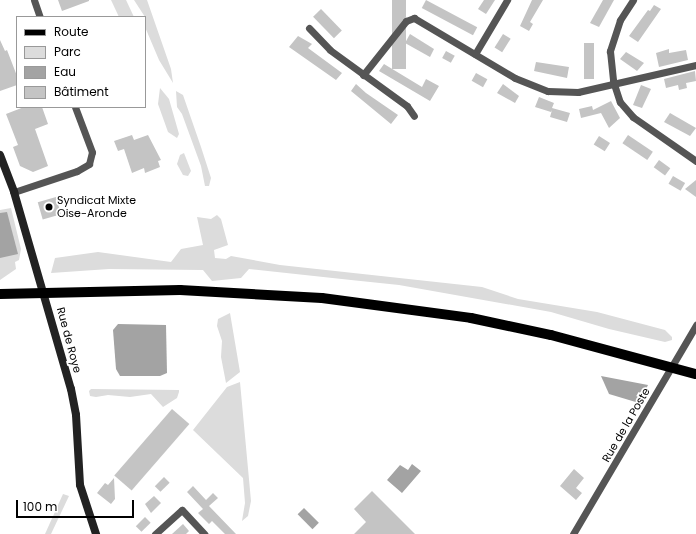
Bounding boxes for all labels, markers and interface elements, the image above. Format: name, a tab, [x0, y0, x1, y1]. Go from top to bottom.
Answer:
legend	[16, 16, 146, 108]
text: Route	[54, 23, 88, 40]
text: Parc	[54, 43, 81, 60]
text: Eau	[54, 63, 76, 80]
text: Bâtiment	[54, 83, 109, 100]
place label: Syndicat Mixte Oise-Aronde	[57, 194, 136, 220]
marker: Syndicat Mixte Oise-Aronde	[44, 202, 54, 212]
street label: Rue de Roye	[54, 306, 84, 374]
street label: Rue de la Poste	[599, 385, 653, 465]
scale bar	[18, 492, 136, 518]
text: 100 m	[23, 498, 57, 515]

